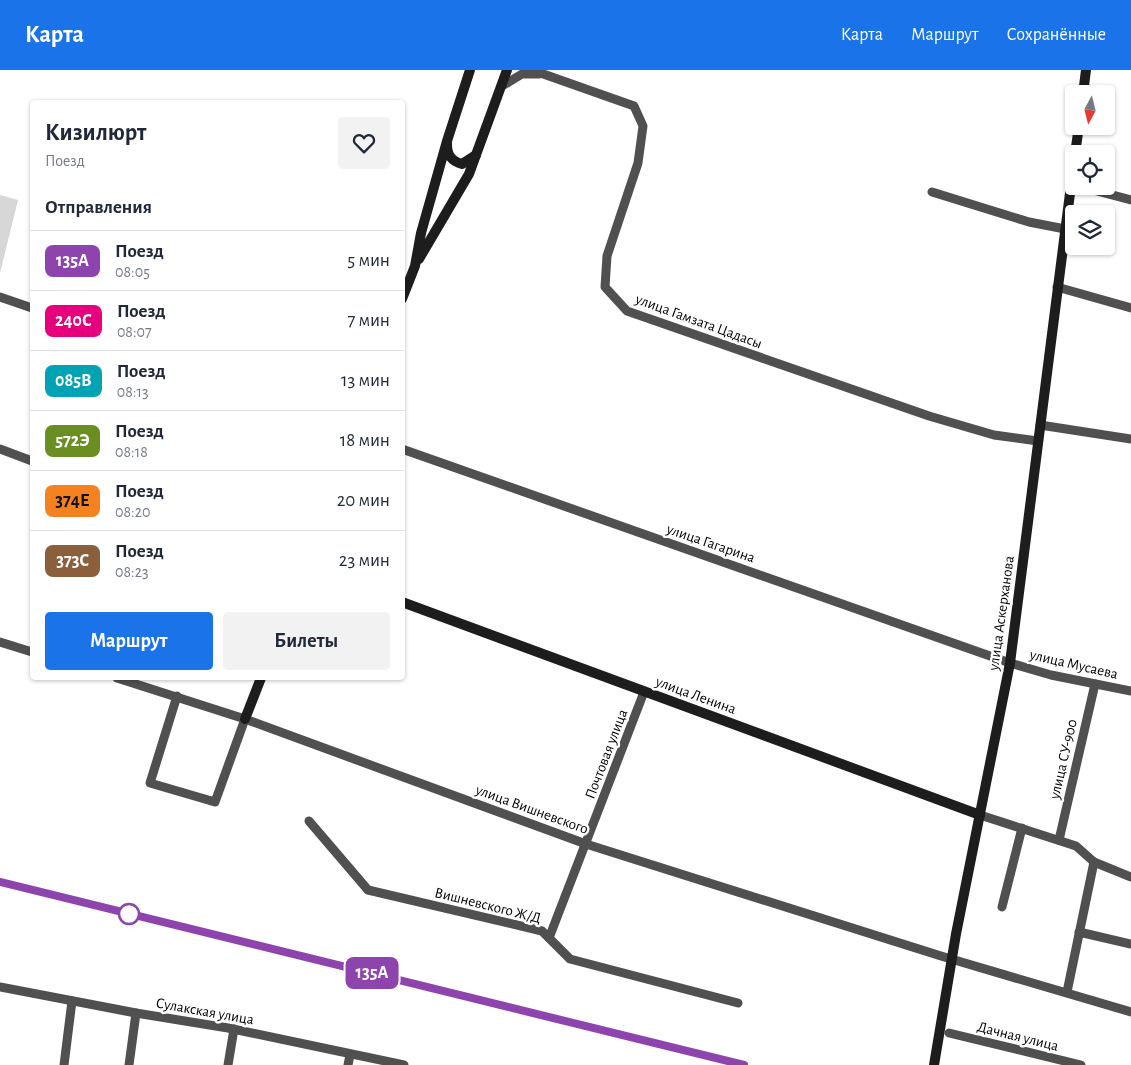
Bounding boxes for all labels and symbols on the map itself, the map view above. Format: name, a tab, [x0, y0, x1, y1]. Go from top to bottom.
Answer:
north arrow	[1065, 85, 1115, 135]
street label: улица Гамзата Цадасы	[633, 291, 764, 351]
street label: улица Гагарина	[664, 521, 757, 566]
street label: улица Аскерханова	[986, 555, 1017, 672]
street label: улица Мусаева	[1027, 647, 1119, 682]
street label: улица Ленина	[653, 674, 738, 717]
street label: Почтовая улица	[582, 707, 631, 801]
street label: улица СУ-900	[1047, 718, 1080, 801]
street label: улица Вишневского	[473, 782, 590, 837]
street label: Вишневского Ж/Д	[433, 885, 543, 926]
unlabelled marker	[118, 903, 140, 925]
line badge: 135А	[337, 957, 407, 989]
street label: Сулакская улица	[155, 995, 255, 1028]
street label: Дачная улица	[976, 1019, 1060, 1054]

